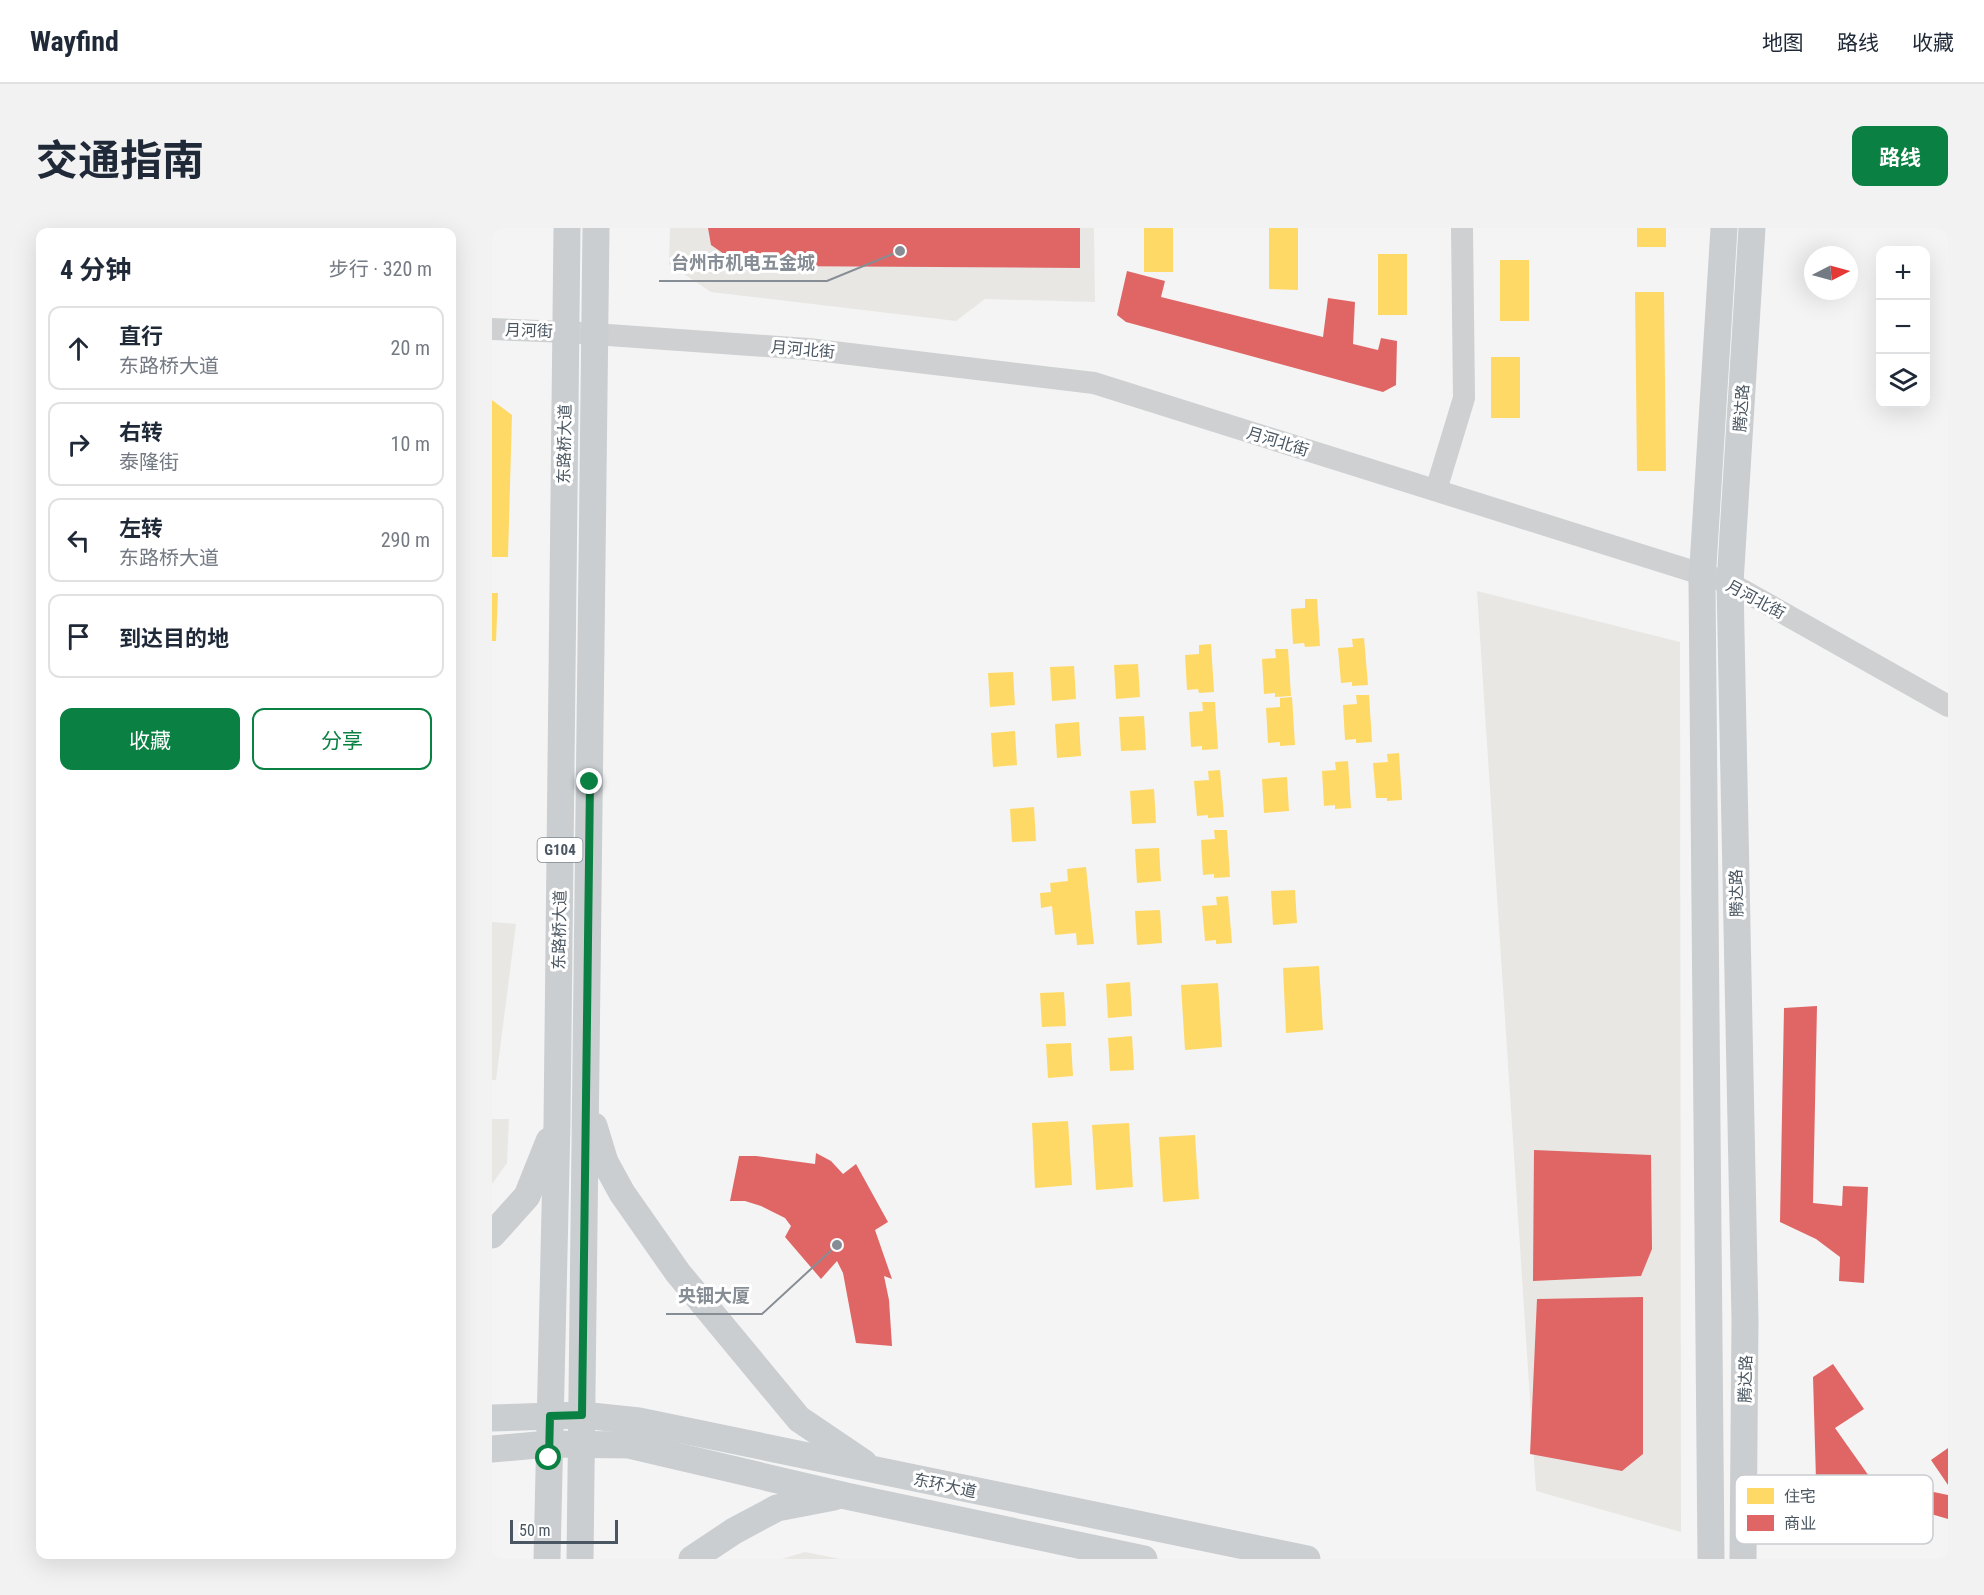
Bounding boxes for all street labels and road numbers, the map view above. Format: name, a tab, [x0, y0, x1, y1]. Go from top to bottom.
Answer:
street label: 月河街	[505, 320, 553, 341]
street label: 月河北街	[770, 337, 836, 362]
street label: 腾达路	[1730, 383, 1753, 433]
street label: 东路桥大道	[554, 404, 575, 484]
street label: 月河北街	[1244, 423, 1311, 460]
street label: 月河北街	[1723, 576, 1788, 623]
road number: G104	[538, 838, 582, 862]
street label: 腾达路	[1727, 869, 1746, 917]
street label: 东路桥大道	[549, 890, 570, 970]
street label: 腾达路	[1736, 1355, 1755, 1403]
street label: 东环大道	[912, 1470, 978, 1501]

